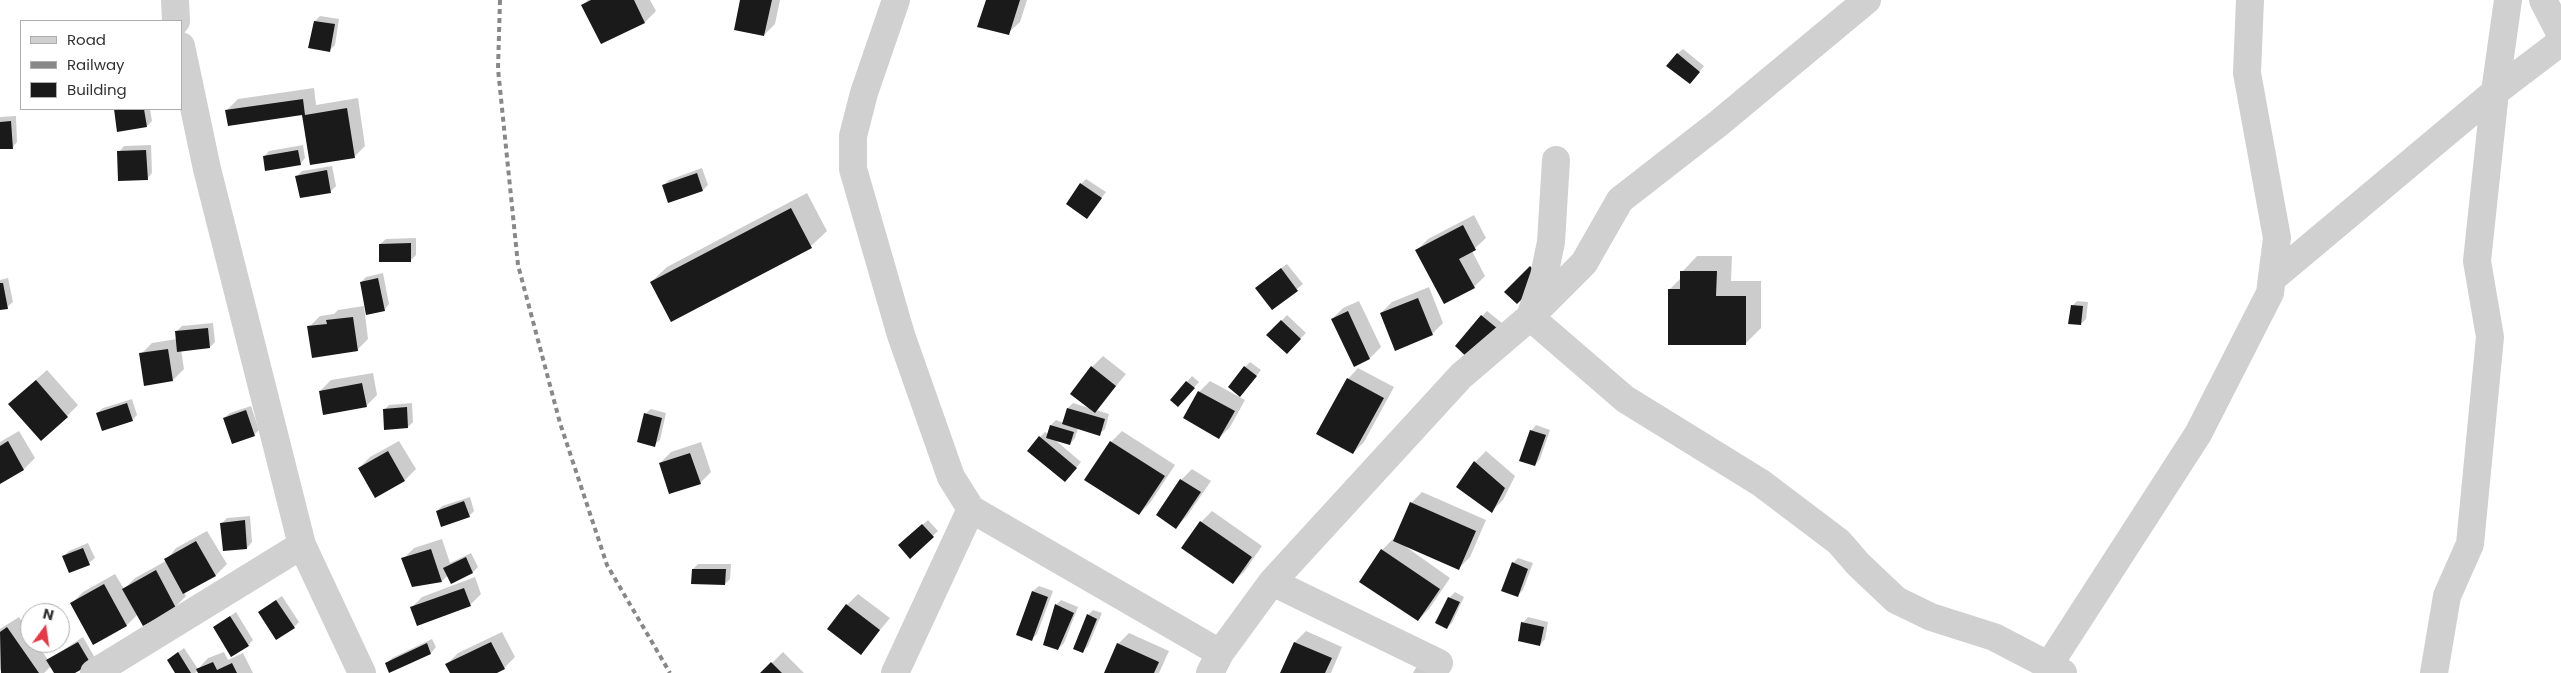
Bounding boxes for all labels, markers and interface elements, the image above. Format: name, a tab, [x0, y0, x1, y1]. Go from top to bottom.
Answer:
legend	[20, 20, 182, 110]
text: Road	[67, 29, 106, 50]
text: Railway	[67, 54, 125, 75]
text: Building	[67, 79, 127, 100]
north arrow	[20, 603, 70, 653]
text: N	[41, 603, 56, 625]

